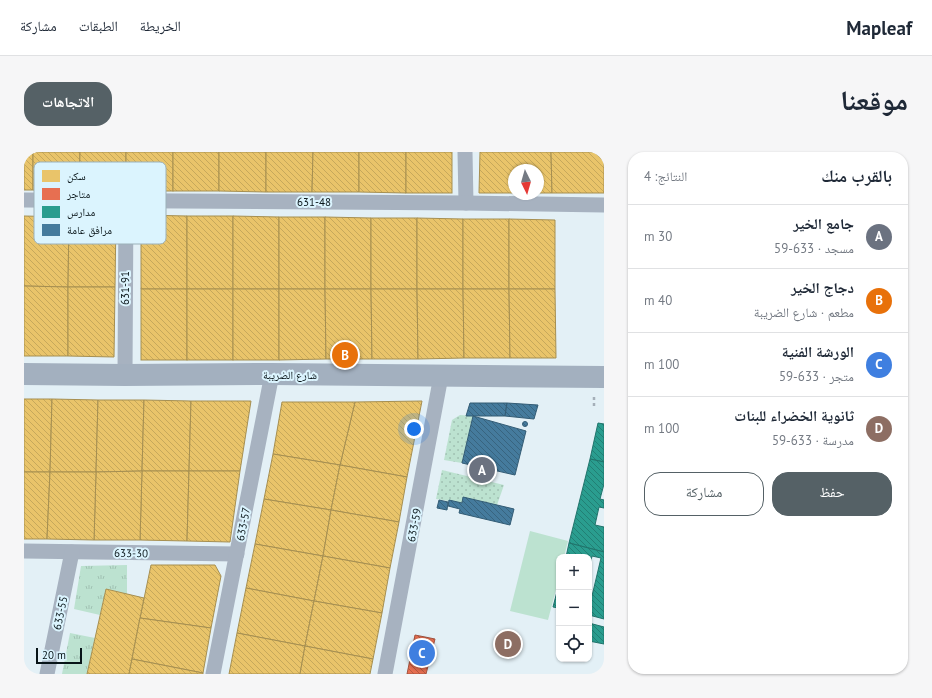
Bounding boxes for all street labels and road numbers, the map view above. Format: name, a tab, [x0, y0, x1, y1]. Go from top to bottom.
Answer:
street label: 631-48	[297, 195, 331, 209]
street label: 631-91	[118, 271, 132, 305]
street label: شارع الضريبة	[263, 368, 317, 382]
street label: 633-57	[233, 506, 253, 542]
street label: 633-59	[404, 507, 424, 543]
street label: 633-30	[114, 546, 148, 560]
street label: 633-55	[50, 595, 70, 631]

